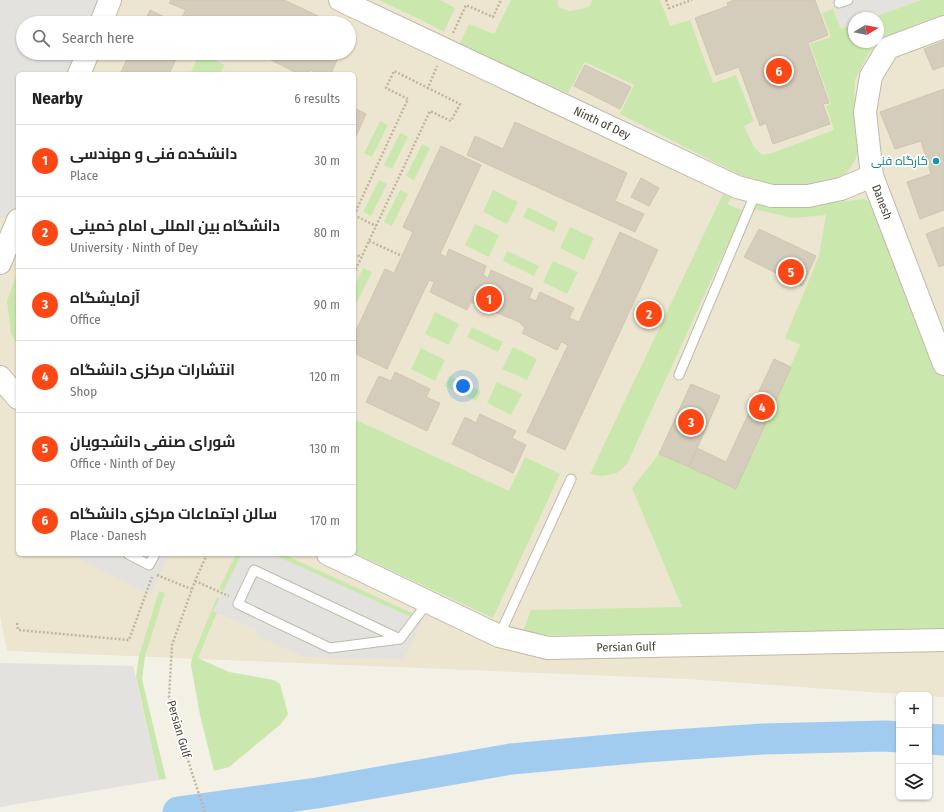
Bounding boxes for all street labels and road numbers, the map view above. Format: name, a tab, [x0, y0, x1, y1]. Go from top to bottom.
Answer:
street label: Ninth of Dey	[572, 104, 633, 142]
street label: Danesh	[869, 182, 895, 222]
street label: Persian Gulf	[596, 639, 657, 655]
street label: Persian Gulf	[164, 699, 194, 761]

